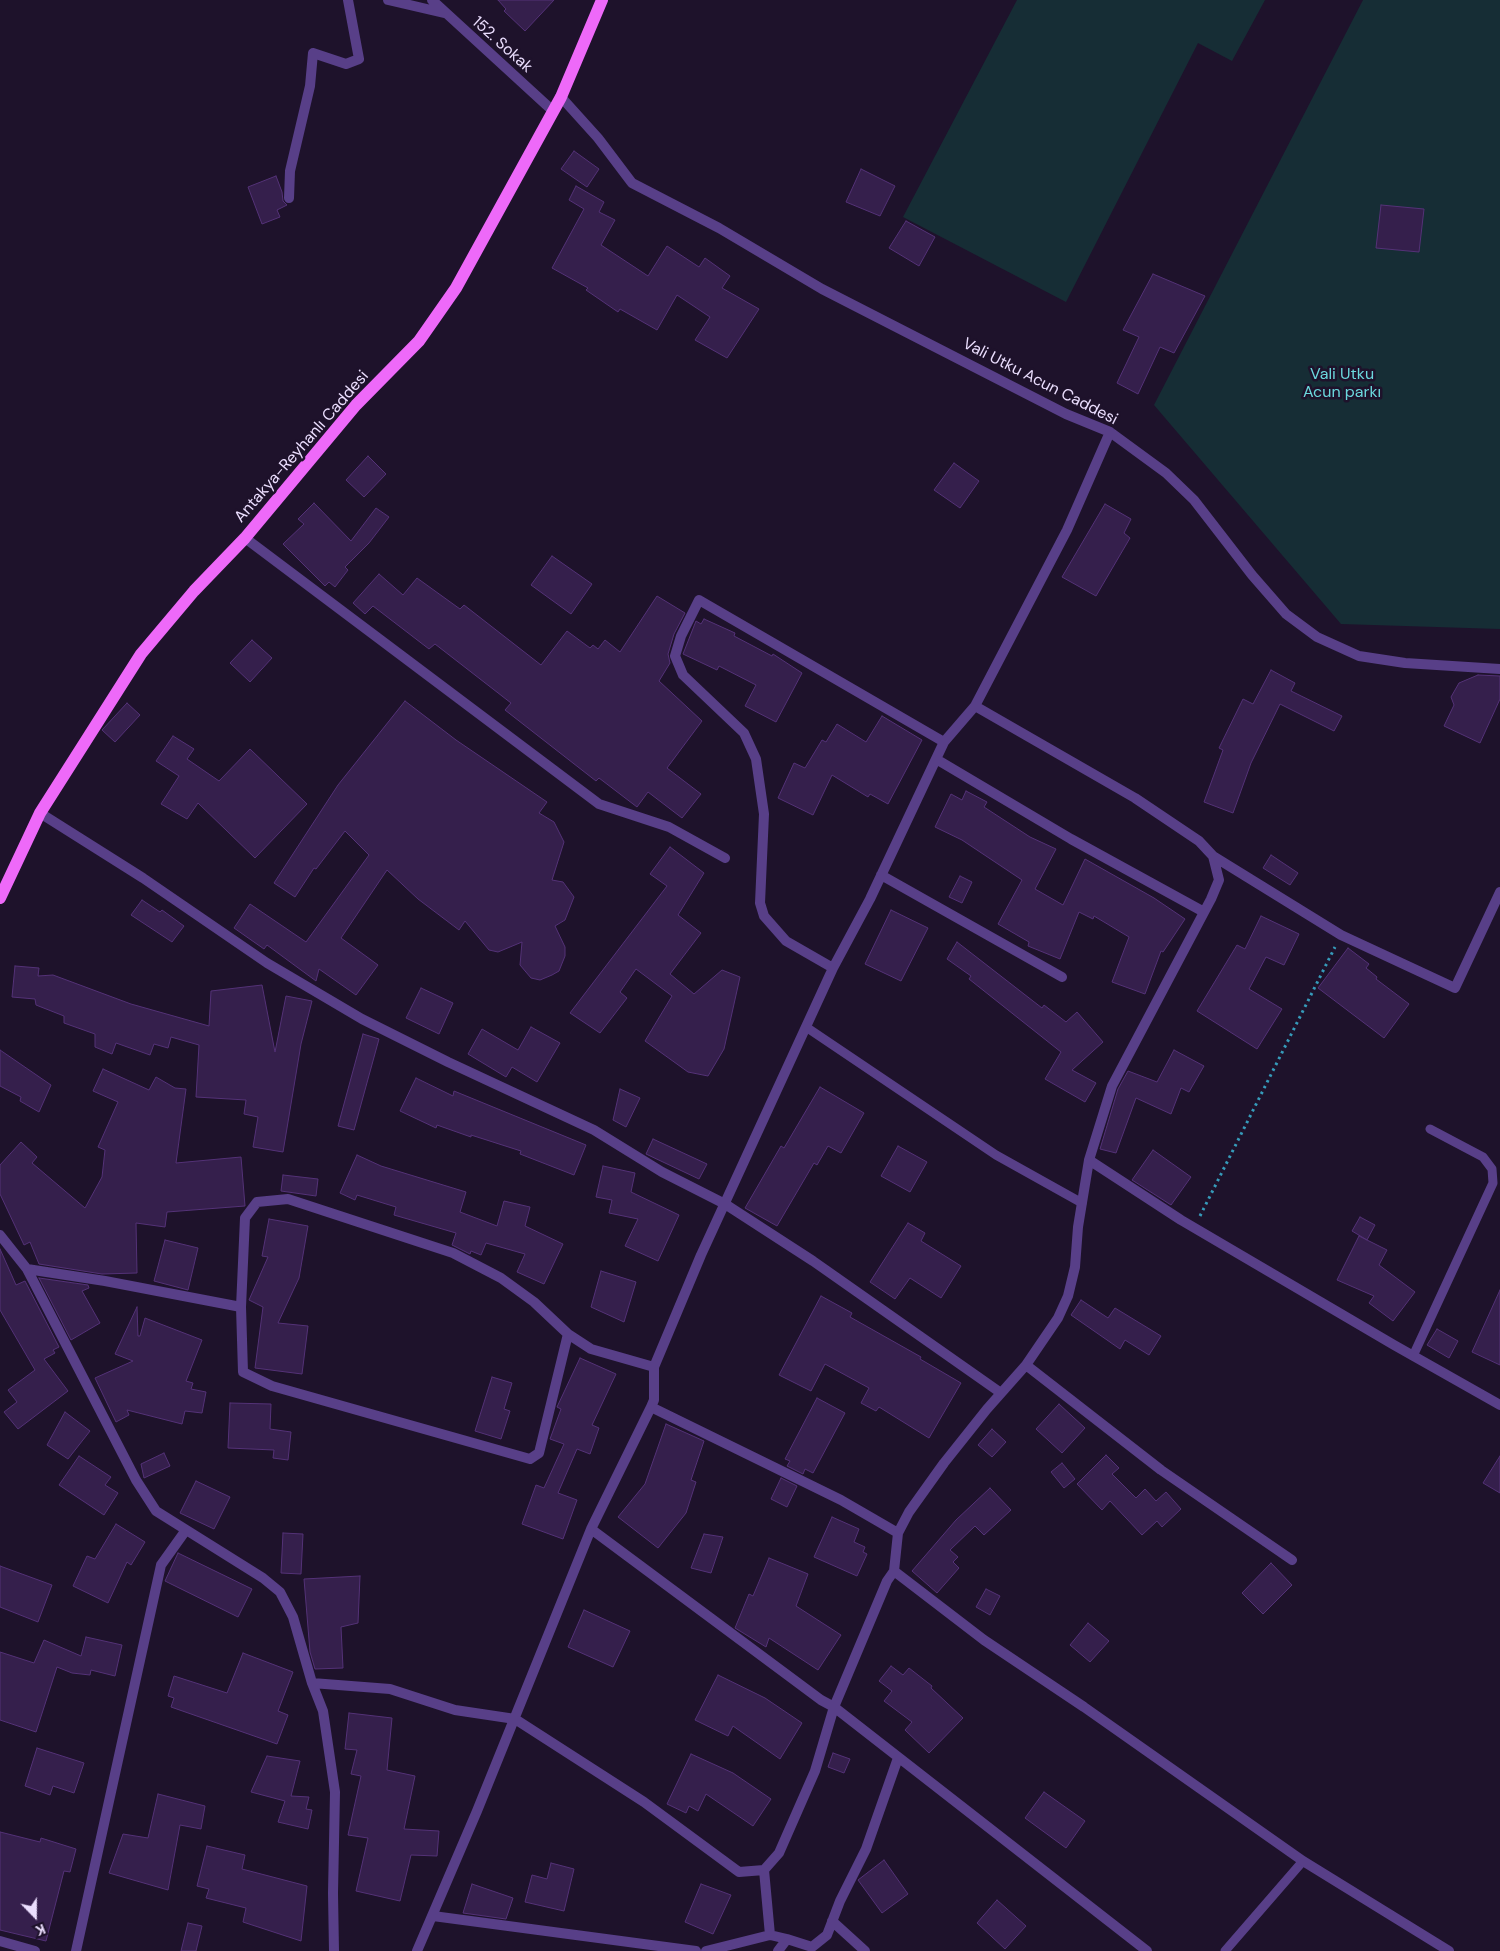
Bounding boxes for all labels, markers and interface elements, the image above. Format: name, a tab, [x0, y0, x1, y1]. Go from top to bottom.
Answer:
street label: 152. Sokak	[468, 13, 536, 77]
street label: Vali Utku Acun Caddesi	[959, 335, 1121, 429]
park label: Vali Utku Acun parkı	[1303, 365, 1381, 403]
street label: Antakya-Reyhanlı Caddesi	[231, 367, 373, 527]
north arrow	[10, 1891, 60, 1941]
text: K	[33, 1920, 48, 1940]

